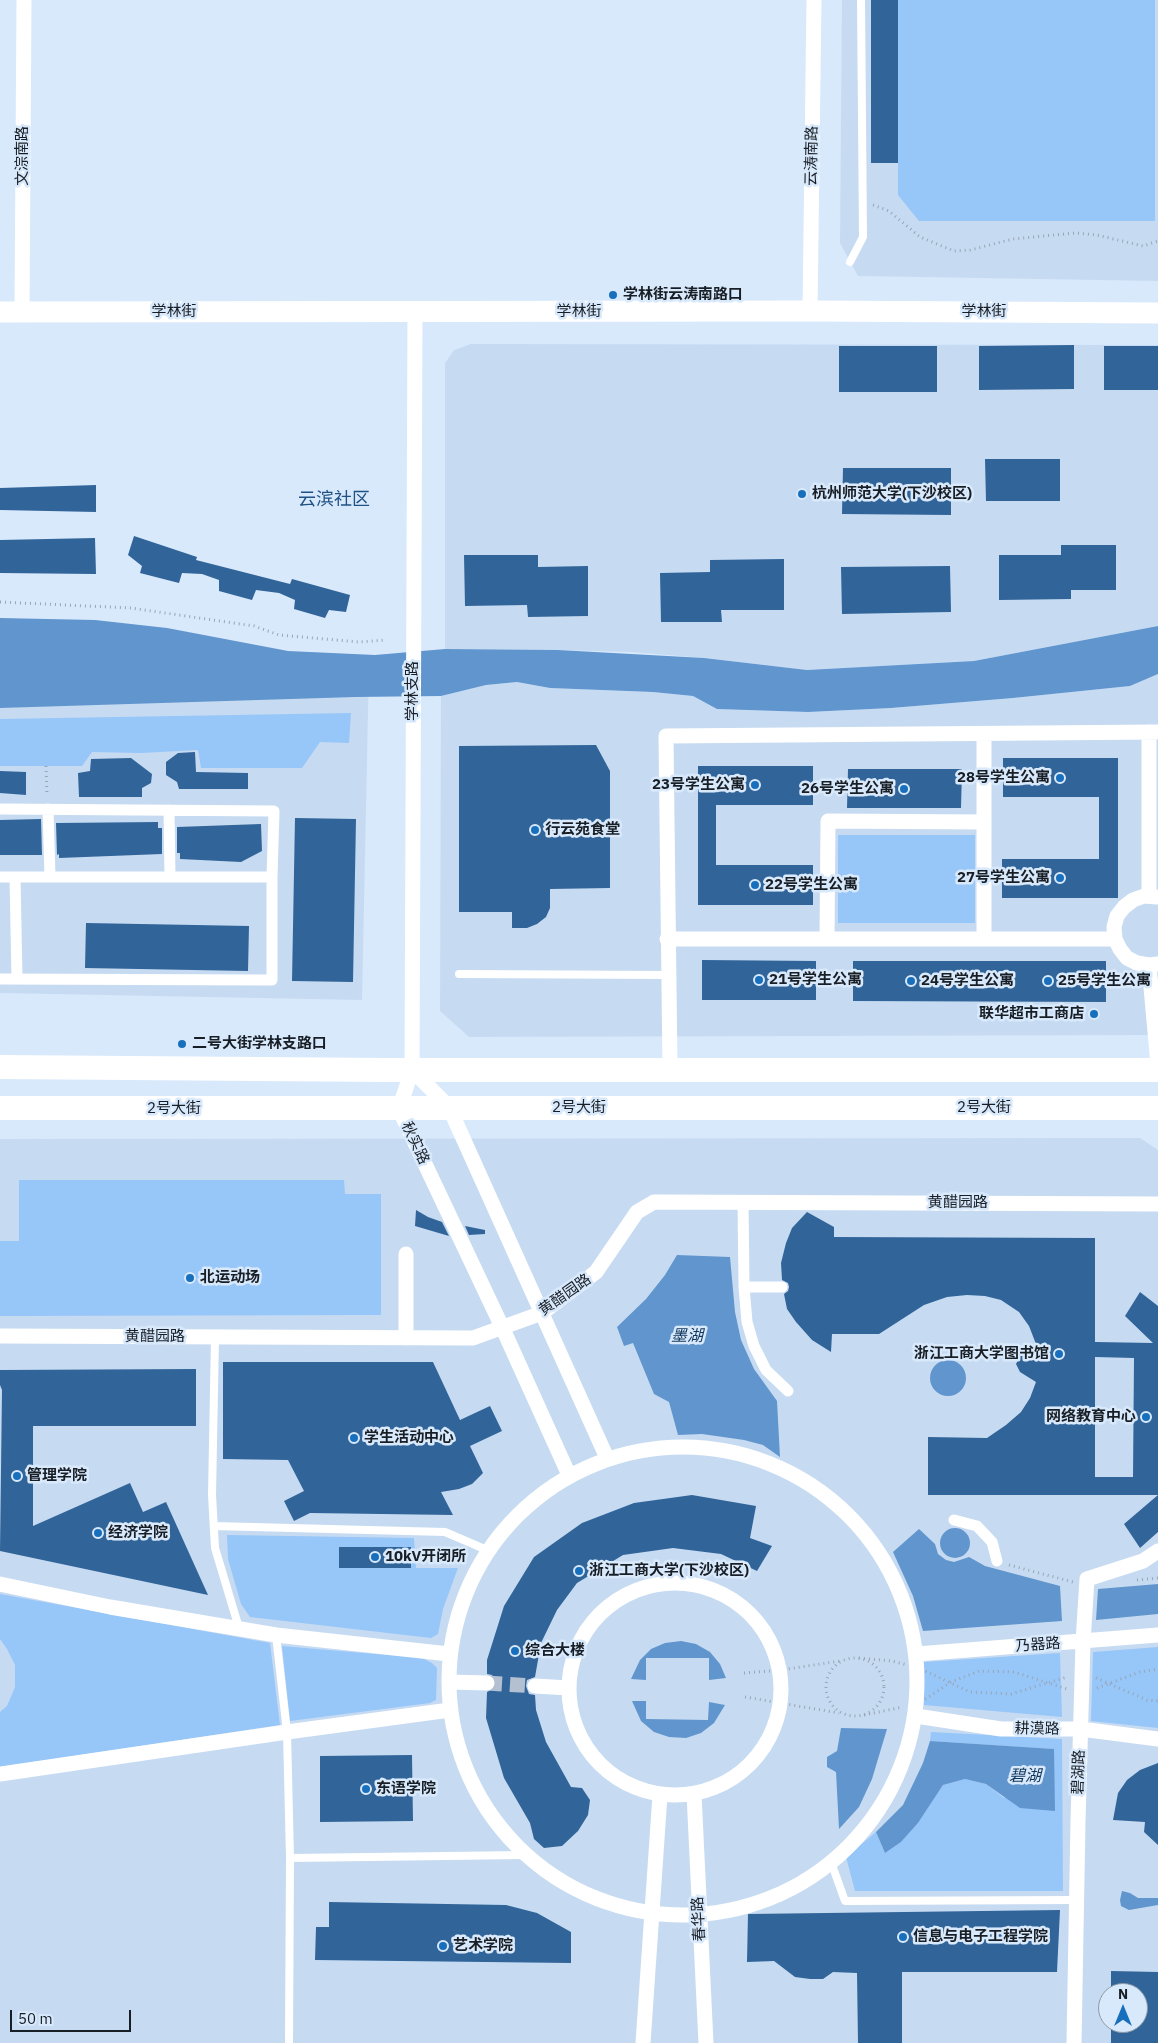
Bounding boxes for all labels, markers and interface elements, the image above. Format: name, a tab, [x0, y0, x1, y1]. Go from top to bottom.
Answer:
street label: 文淙南路	[14, 126, 32, 186]
street label: 云涛南路	[802, 126, 822, 186]
place label: 学林街云涛南路口	[623, 286, 743, 304]
marker: 学林街云涛南路口	[607, 289, 619, 301]
street label: 学林街	[152, 303, 196, 321]
street label: 学林街	[557, 303, 601, 321]
street label: 学林街	[962, 303, 1006, 321]
place label: 杭州师范大学(下沙校区)	[812, 485, 972, 503]
marker: 杭州师范大学(下沙校区)	[796, 488, 808, 500]
district label: 云滨社区	[298, 489, 370, 511]
street label: 学林支路	[404, 661, 422, 721]
place label: 28号学生公寓	[957, 769, 1050, 787]
marker: 28号学生公寓	[1054, 772, 1066, 784]
place label: 23号学生公寓	[652, 776, 745, 794]
marker: 23号学生公寓	[749, 779, 761, 791]
place label: 26号学生公寓	[801, 780, 894, 798]
marker: 26号学生公寓	[898, 783, 910, 795]
place label: 行云苑食堂	[545, 821, 620, 839]
marker: 行云苑食堂	[529, 824, 541, 836]
place label: 27号学生公寓	[957, 869, 1050, 887]
marker: 27号学生公寓	[1054, 872, 1066, 884]
place label: 22号学生公寓	[765, 876, 858, 894]
marker: 22号学生公寓	[749, 879, 761, 891]
place label: 21号学生公寓	[769, 971, 862, 989]
place label: 24号学生公寓	[921, 972, 1014, 990]
place label: 25号学生公寓	[1058, 972, 1151, 990]
marker: 21号学生公寓	[753, 974, 765, 986]
marker: 24号学生公寓	[905, 975, 917, 987]
marker: 25号学生公寓	[1042, 975, 1054, 987]
place label: 联华超市工商店	[979, 1005, 1084, 1023]
marker: 联华超市工商店	[1088, 1008, 1100, 1020]
place label: 二号大街学林支路口	[192, 1035, 327, 1053]
marker: 二号大街学林支路口	[176, 1038, 188, 1050]
street label: 2号大街	[552, 1099, 606, 1117]
street label: 2号大街	[957, 1099, 1011, 1117]
street label: 2号大街	[147, 1100, 201, 1118]
street label: 秋实路	[397, 1119, 433, 1167]
street label: 黄醋园路	[928, 1194, 988, 1212]
place label: 北运动场	[200, 1269, 260, 1287]
street label: 黄醋园路	[535, 1270, 595, 1320]
marker: 北运动场	[184, 1272, 196, 1284]
water label: 墨湖	[671, 1326, 703, 1346]
street label: 黄醋园路	[125, 1328, 185, 1346]
place label: 浙江工商大学图书馆	[914, 1345, 1049, 1363]
marker: 浙江工商大学图书馆	[1053, 1348, 1065, 1360]
place label: 网络教育中心	[1046, 1408, 1136, 1426]
marker: 网络教育中心	[1140, 1411, 1152, 1423]
place label: 学生活动中心	[364, 1429, 454, 1447]
marker: 学生活动中心	[348, 1432, 360, 1444]
place label: 管理学院	[27, 1467, 87, 1485]
marker: 管理学院	[11, 1470, 23, 1482]
place label: 经济学院	[108, 1524, 168, 1542]
marker: 经济学院	[92, 1527, 104, 1539]
place label: 10kV开闭所	[385, 1548, 466, 1566]
marker: 10kV开闭所	[369, 1551, 381, 1563]
place label: 浙江工商大学(下沙校区)	[589, 1562, 749, 1580]
marker: 浙江工商大学(下沙校区)	[573, 1565, 585, 1577]
street label: 乃器路	[1015, 1634, 1061, 1656]
place label: 综合大楼	[525, 1642, 585, 1660]
marker: 综合大楼	[509, 1645, 521, 1657]
street label: 耕漠路	[1014, 1720, 1060, 1738]
street label: 碧湖路	[1069, 1749, 1089, 1795]
water label: 碧湖	[1009, 1766, 1041, 1786]
place label: 东语学院	[376, 1780, 436, 1798]
marker: 东语学院	[360, 1783, 372, 1795]
street label: 春华路	[689, 1896, 709, 1942]
place label: 信息与电子工程学院	[913, 1928, 1048, 1946]
marker: 信息与电子工程学院	[897, 1931, 909, 1943]
place label: 艺术学院	[453, 1937, 513, 1955]
marker: 艺术学院	[437, 1940, 449, 1952]
north arrow	[1098, 1983, 1148, 2033]
text: N	[1118, 1985, 1128, 2003]
scale bar	[12, 2000, 134, 2032]
text: 50 m	[18, 2009, 53, 2028]

